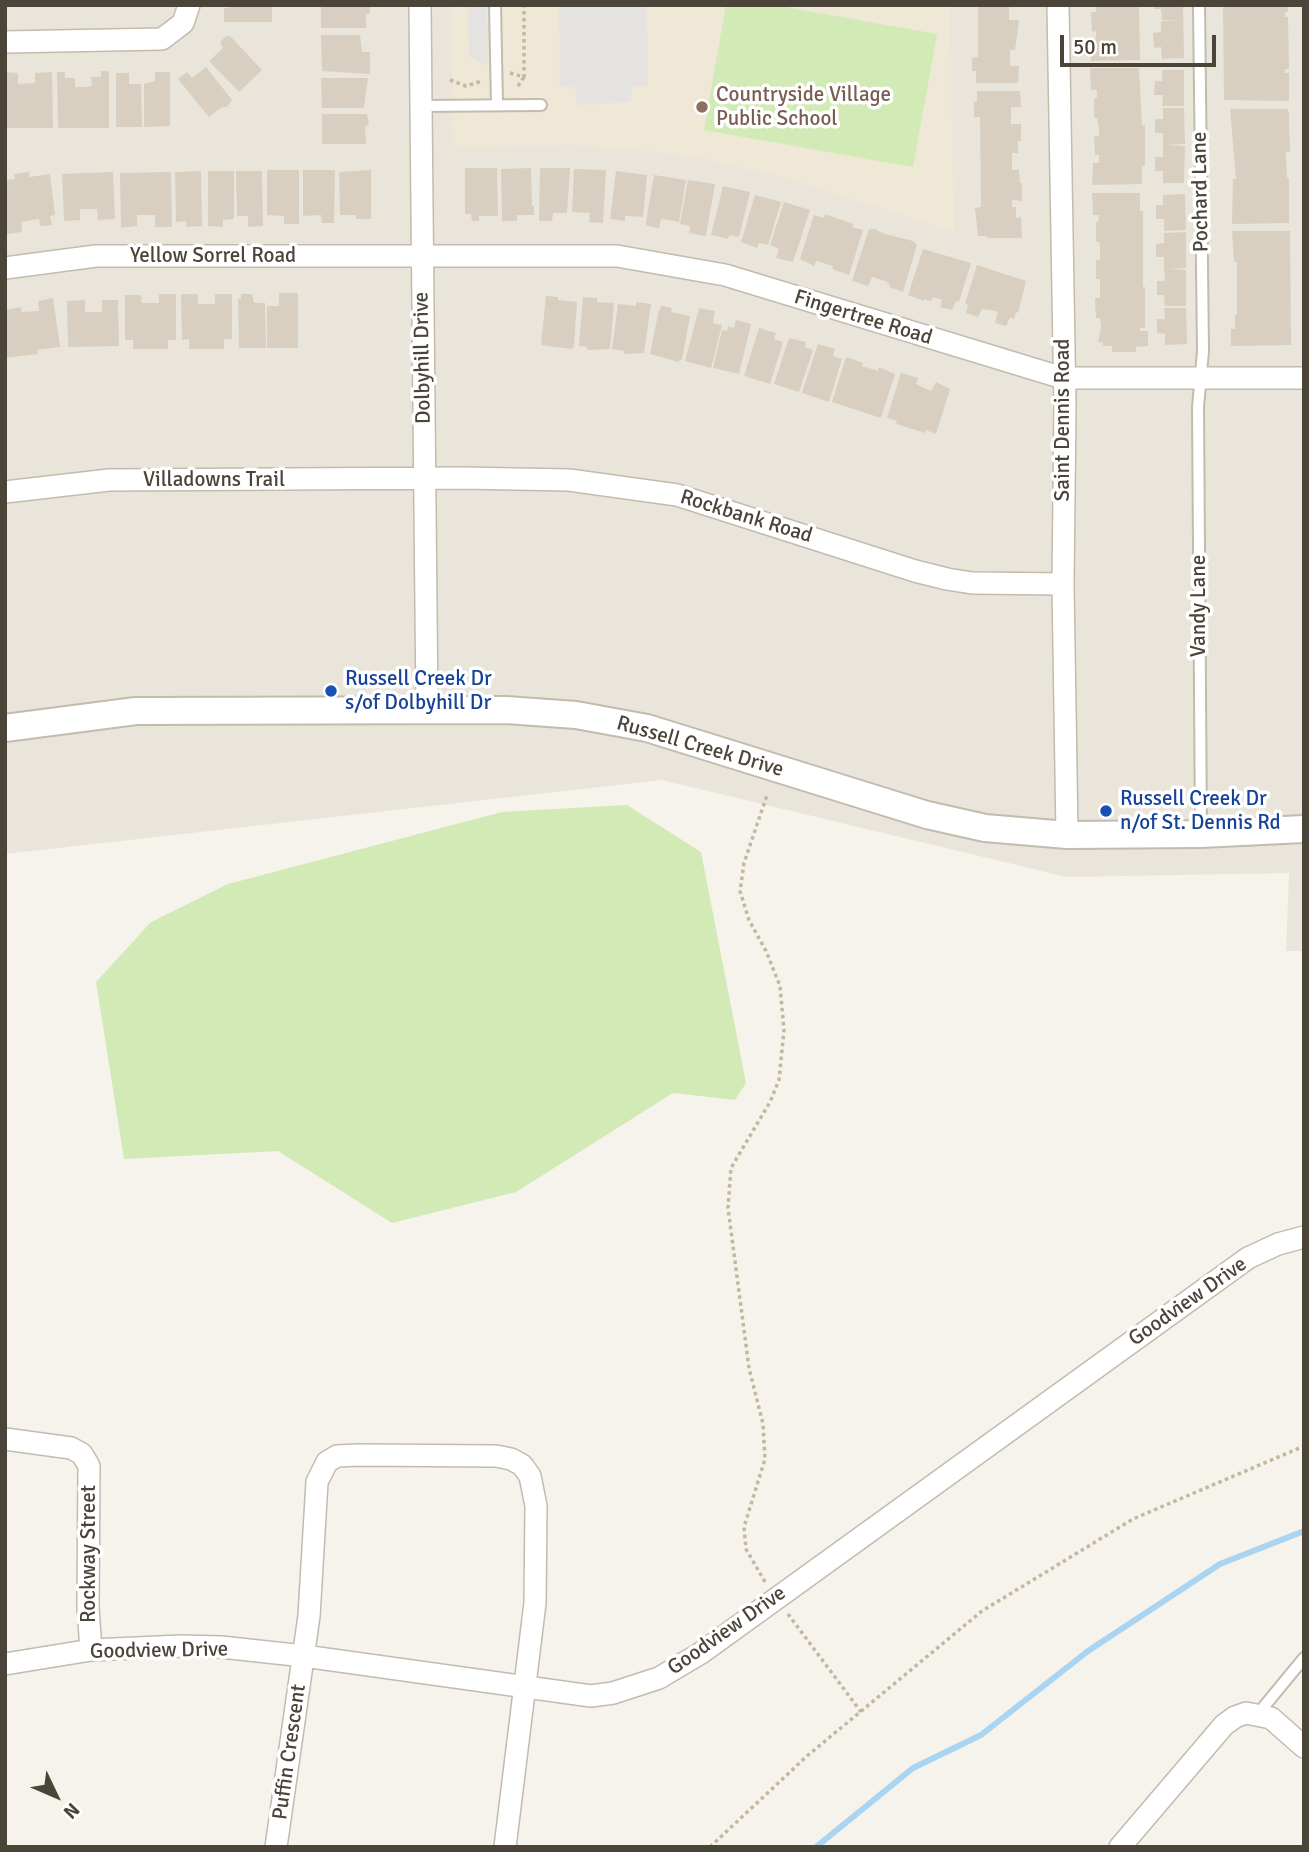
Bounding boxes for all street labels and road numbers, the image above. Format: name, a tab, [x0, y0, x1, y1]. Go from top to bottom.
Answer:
street label: Pochard Lane	[1187, 131, 1215, 253]
street label: Yellow Sorrel Road	[130, 243, 296, 269]
street label: Fingertree Road	[791, 285, 935, 351]
street label: Dolbyhill Drive	[409, 292, 437, 424]
street label: Saint Dennis Road	[1050, 339, 1076, 501]
street label: Villadowns Trail	[143, 467, 285, 493]
street label: Rockbank Road	[677, 485, 815, 549]
street label: Vandy Lane	[1186, 555, 1212, 657]
street label: Russell Creek Drive	[614, 711, 786, 783]
street label: Goodview Drive	[1124, 1252, 1252, 1352]
street label: Rockway Street	[76, 1485, 102, 1623]
street label: Goodview Drive	[663, 1581, 791, 1681]
street label: Goodview Drive	[90, 1637, 228, 1665]
street label: Puffin Crescent	[268, 1683, 312, 1821]

